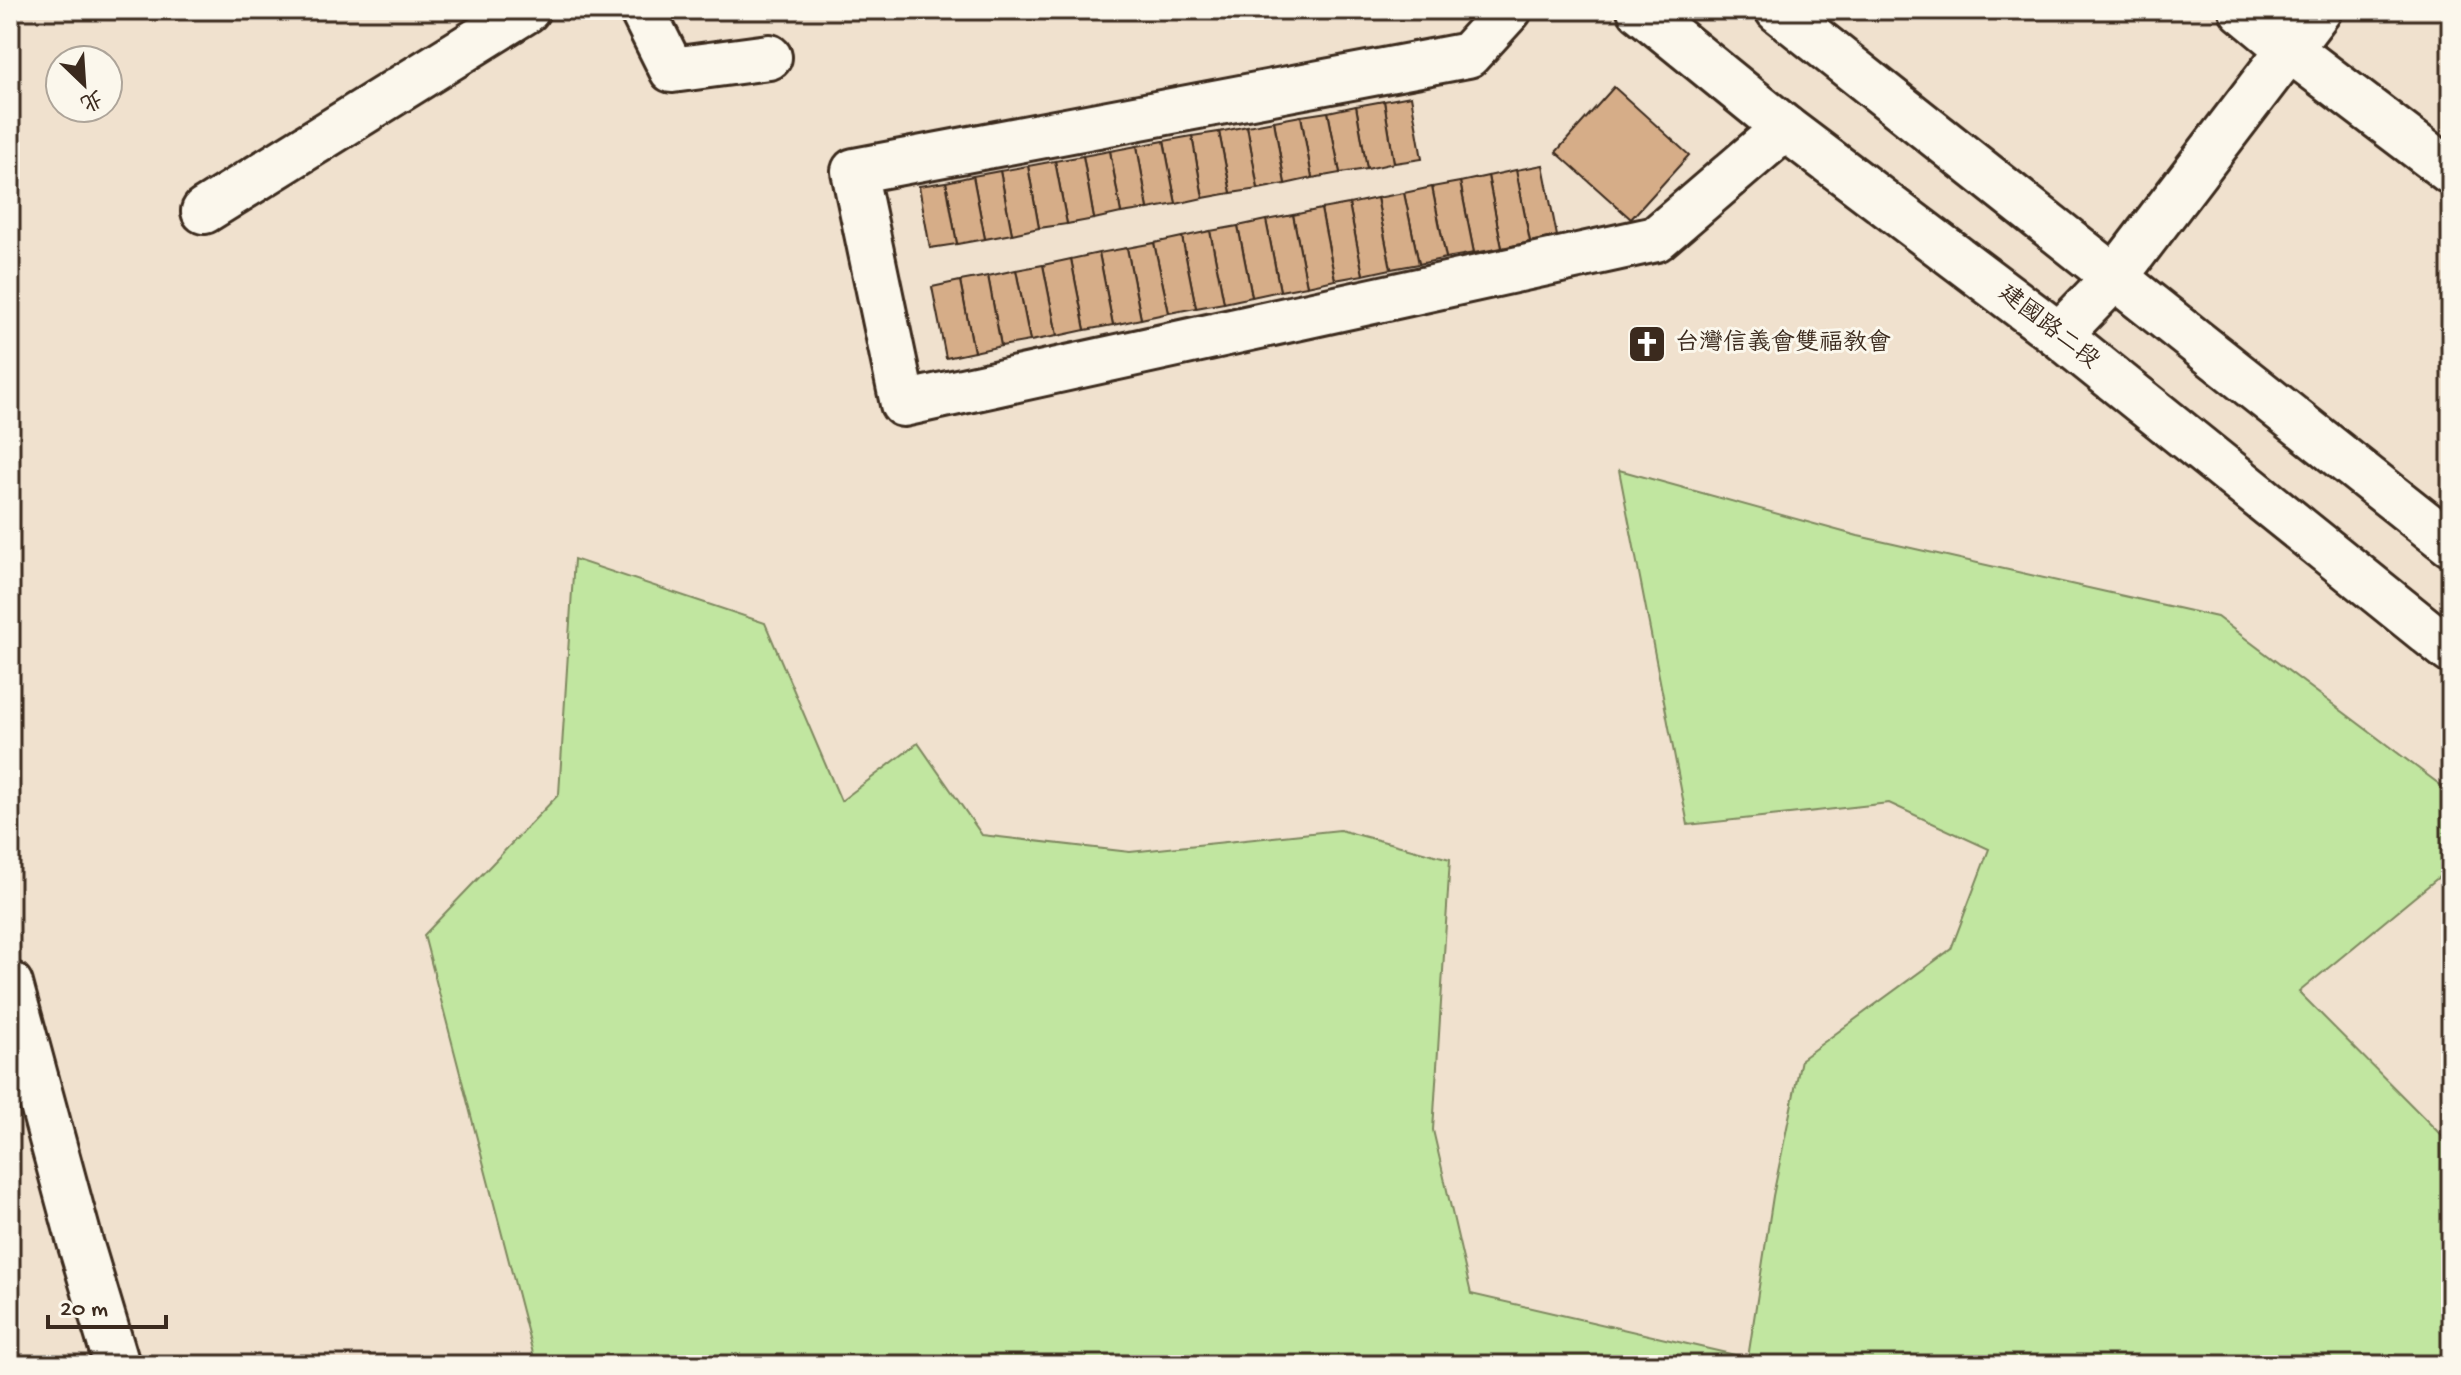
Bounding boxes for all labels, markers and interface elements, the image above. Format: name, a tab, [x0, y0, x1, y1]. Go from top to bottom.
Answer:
north arrow	[44, 44, 124, 124]
text: 北	[75, 82, 106, 115]
street label: 建國路二段	[1992, 278, 2105, 376]
church icon: 台灣信義會雙福教會	[1626, 323, 1668, 365]
place label: 台灣信義會雙福教會	[1675, 329, 1891, 359]
scale bar	[48, 1279, 166, 1329]
text: 20 m	[60, 1296, 108, 1325]

